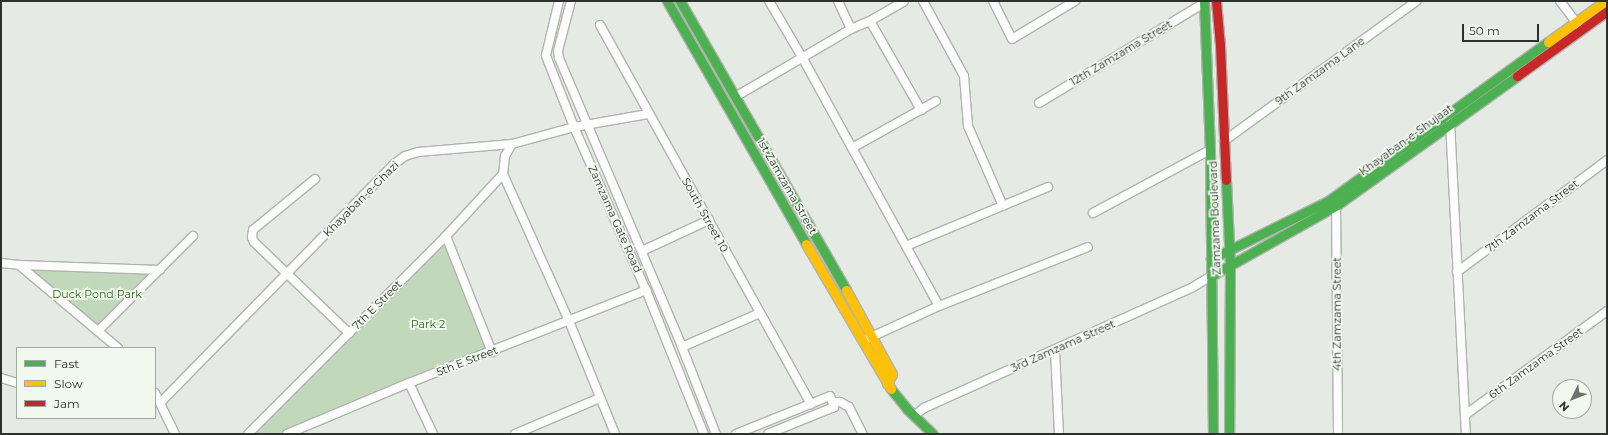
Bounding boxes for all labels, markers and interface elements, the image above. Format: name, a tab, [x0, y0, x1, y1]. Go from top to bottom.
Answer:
scale bar	[1464, 16, 1541, 42]
street label: 12th Zamzama Street	[1068, 17, 1174, 89]
text: 50 m	[1469, 23, 1500, 38]
street label: 9th Zamzama Lane	[1273, 34, 1367, 108]
street label: Khayaban-e-Shujaat	[1357, 102, 1455, 178]
street label: 1st Zamzama Street	[754, 136, 820, 236]
street label: Khayaban-e-Ghazi	[320, 158, 402, 240]
street label: Zamzama Boulevard	[1206, 161, 1224, 275]
street label: Zamzama Gate Road	[585, 163, 645, 275]
street label: South Street 10	[679, 175, 731, 255]
street label: 7th Zamzama Street	[1483, 177, 1581, 255]
street label: 4th Zamzama Street	[1330, 257, 1344, 371]
street label: 7th E Street	[349, 277, 405, 333]
park label: Duck Pond Park	[52, 287, 142, 301]
park label: Park 2	[411, 317, 445, 331]
street label: 3rd Zamzama Street	[1009, 317, 1117, 375]
street label: 6th Zamzama Street	[1486, 324, 1586, 402]
street label: 5th E Street	[435, 343, 499, 379]
legend	[16, 347, 156, 419]
text: Fast	[54, 356, 79, 371]
text: Slow	[54, 376, 83, 391]
north arrow	[1552, 379, 1592, 419]
text: Jam	[54, 396, 80, 411]
text: N	[1556, 398, 1572, 415]

